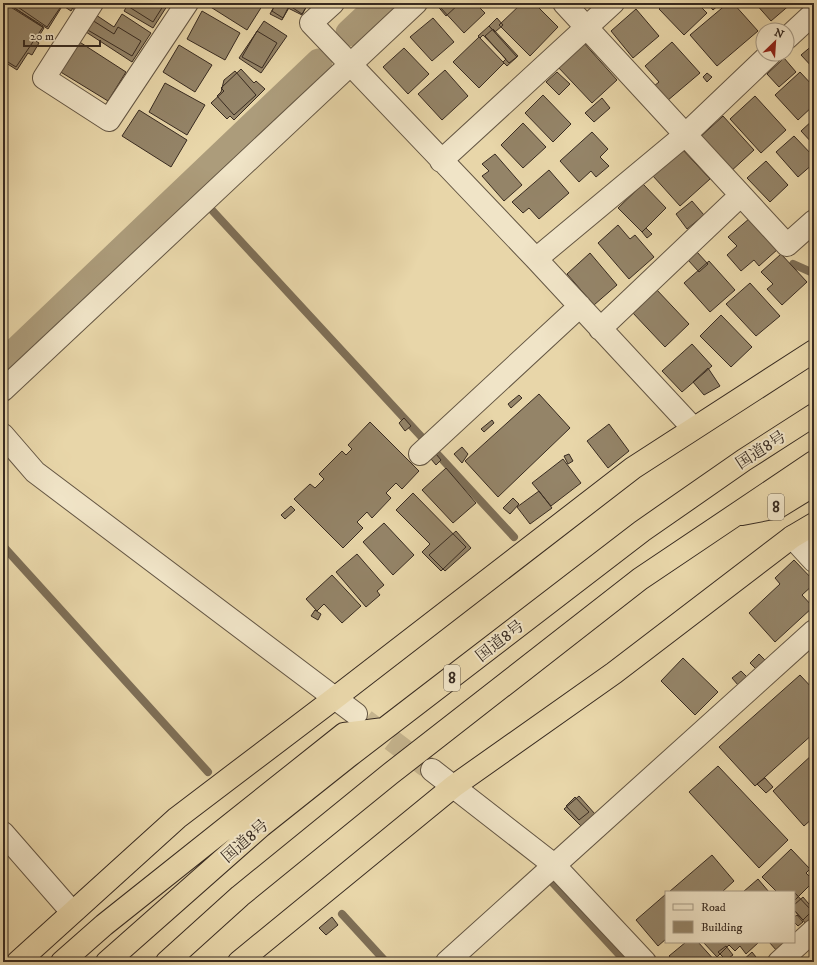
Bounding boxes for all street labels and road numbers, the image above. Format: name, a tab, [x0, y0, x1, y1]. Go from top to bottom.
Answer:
street label: 国道8号	[732, 426, 790, 474]
road number: 8	[768, 494, 784, 520]
street label: 国道8号	[472, 616, 528, 666]
road number: 8	[444, 665, 460, 691]
street label: 国道8号	[217, 815, 273, 867]

